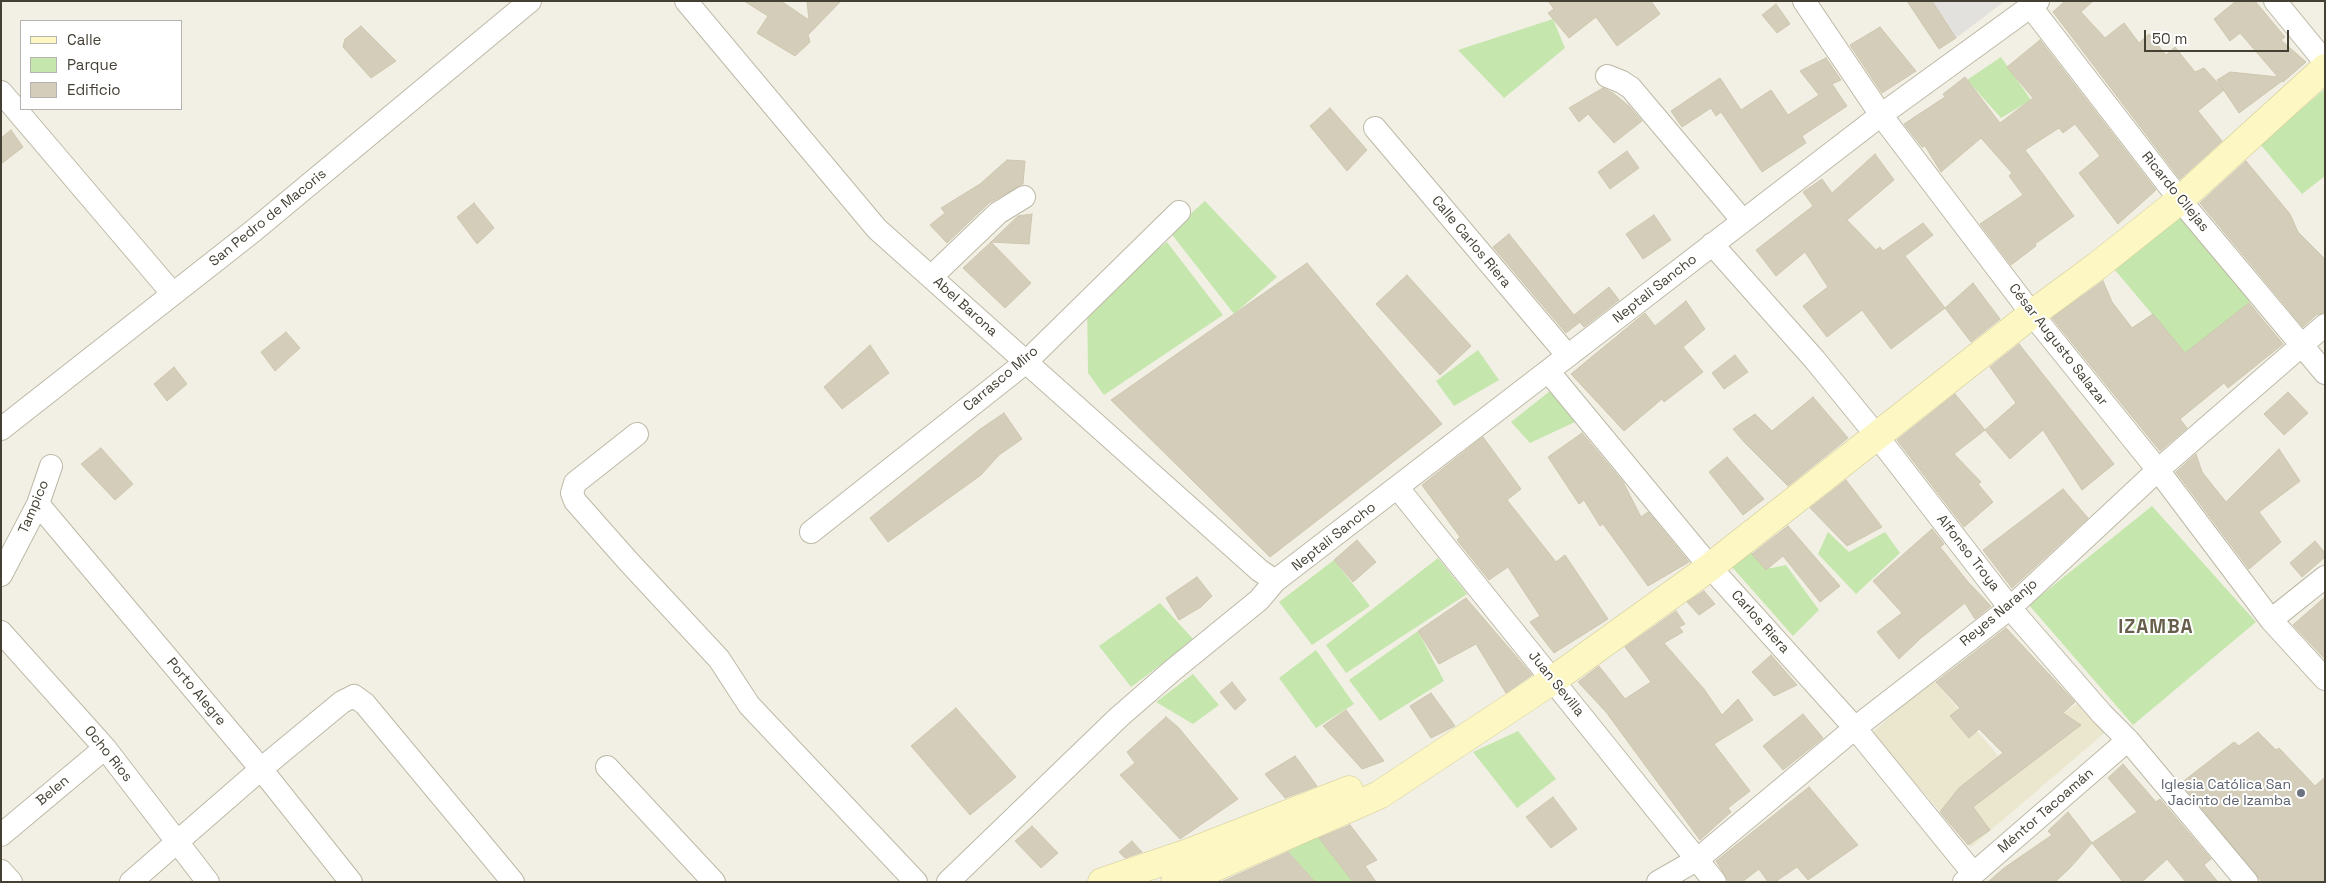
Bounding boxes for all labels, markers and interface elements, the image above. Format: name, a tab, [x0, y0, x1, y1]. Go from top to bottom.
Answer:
legend	[20, 20, 182, 110]
scale bar	[2146, 20, 2291, 52]
text: 50 m	[2152, 29, 2187, 48]
text: Calle	[67, 30, 102, 49]
text: Parque	[67, 55, 118, 74]
text: Edificio	[67, 80, 121, 99]
street label: Ricardo Cllejas	[2138, 149, 2212, 235]
street label: San Pedro de Macoris	[206, 166, 330, 270]
street label: Calle Carlos Riera	[1428, 193, 1514, 291]
street label: Neptali Sancho	[1610, 251, 1700, 327]
street label: Abel Barona	[929, 274, 1001, 340]
street label: César Augusto Salazar	[2005, 280, 2111, 410]
street label: Carrasco Miro	[960, 343, 1042, 415]
street label: Tampico	[15, 478, 53, 536]
street label: Neptali Sancho	[1289, 499, 1379, 575]
street label: Alfonso Troya	[1933, 511, 2003, 595]
street label: Reyes Naranjo	[1957, 576, 2041, 650]
street label: Carlos Riera	[1727, 587, 1793, 657]
district label: IZAMBA	[2118, 617, 2194, 639]
street label: Juan Sevilla	[1525, 648, 1587, 720]
street label: Porto Alegre	[163, 655, 229, 729]
street label: Ocho Rios	[80, 723, 136, 785]
street label: Méntor Tacoamán	[1995, 765, 2097, 857]
street label: Belen	[33, 772, 73, 810]
place label: Iglesia Católica San Jacinto de Izamba	[2161, 777, 2291, 810]
marker: Iglesia Católica San Jacinto de Izamba	[2295, 787, 2307, 799]

